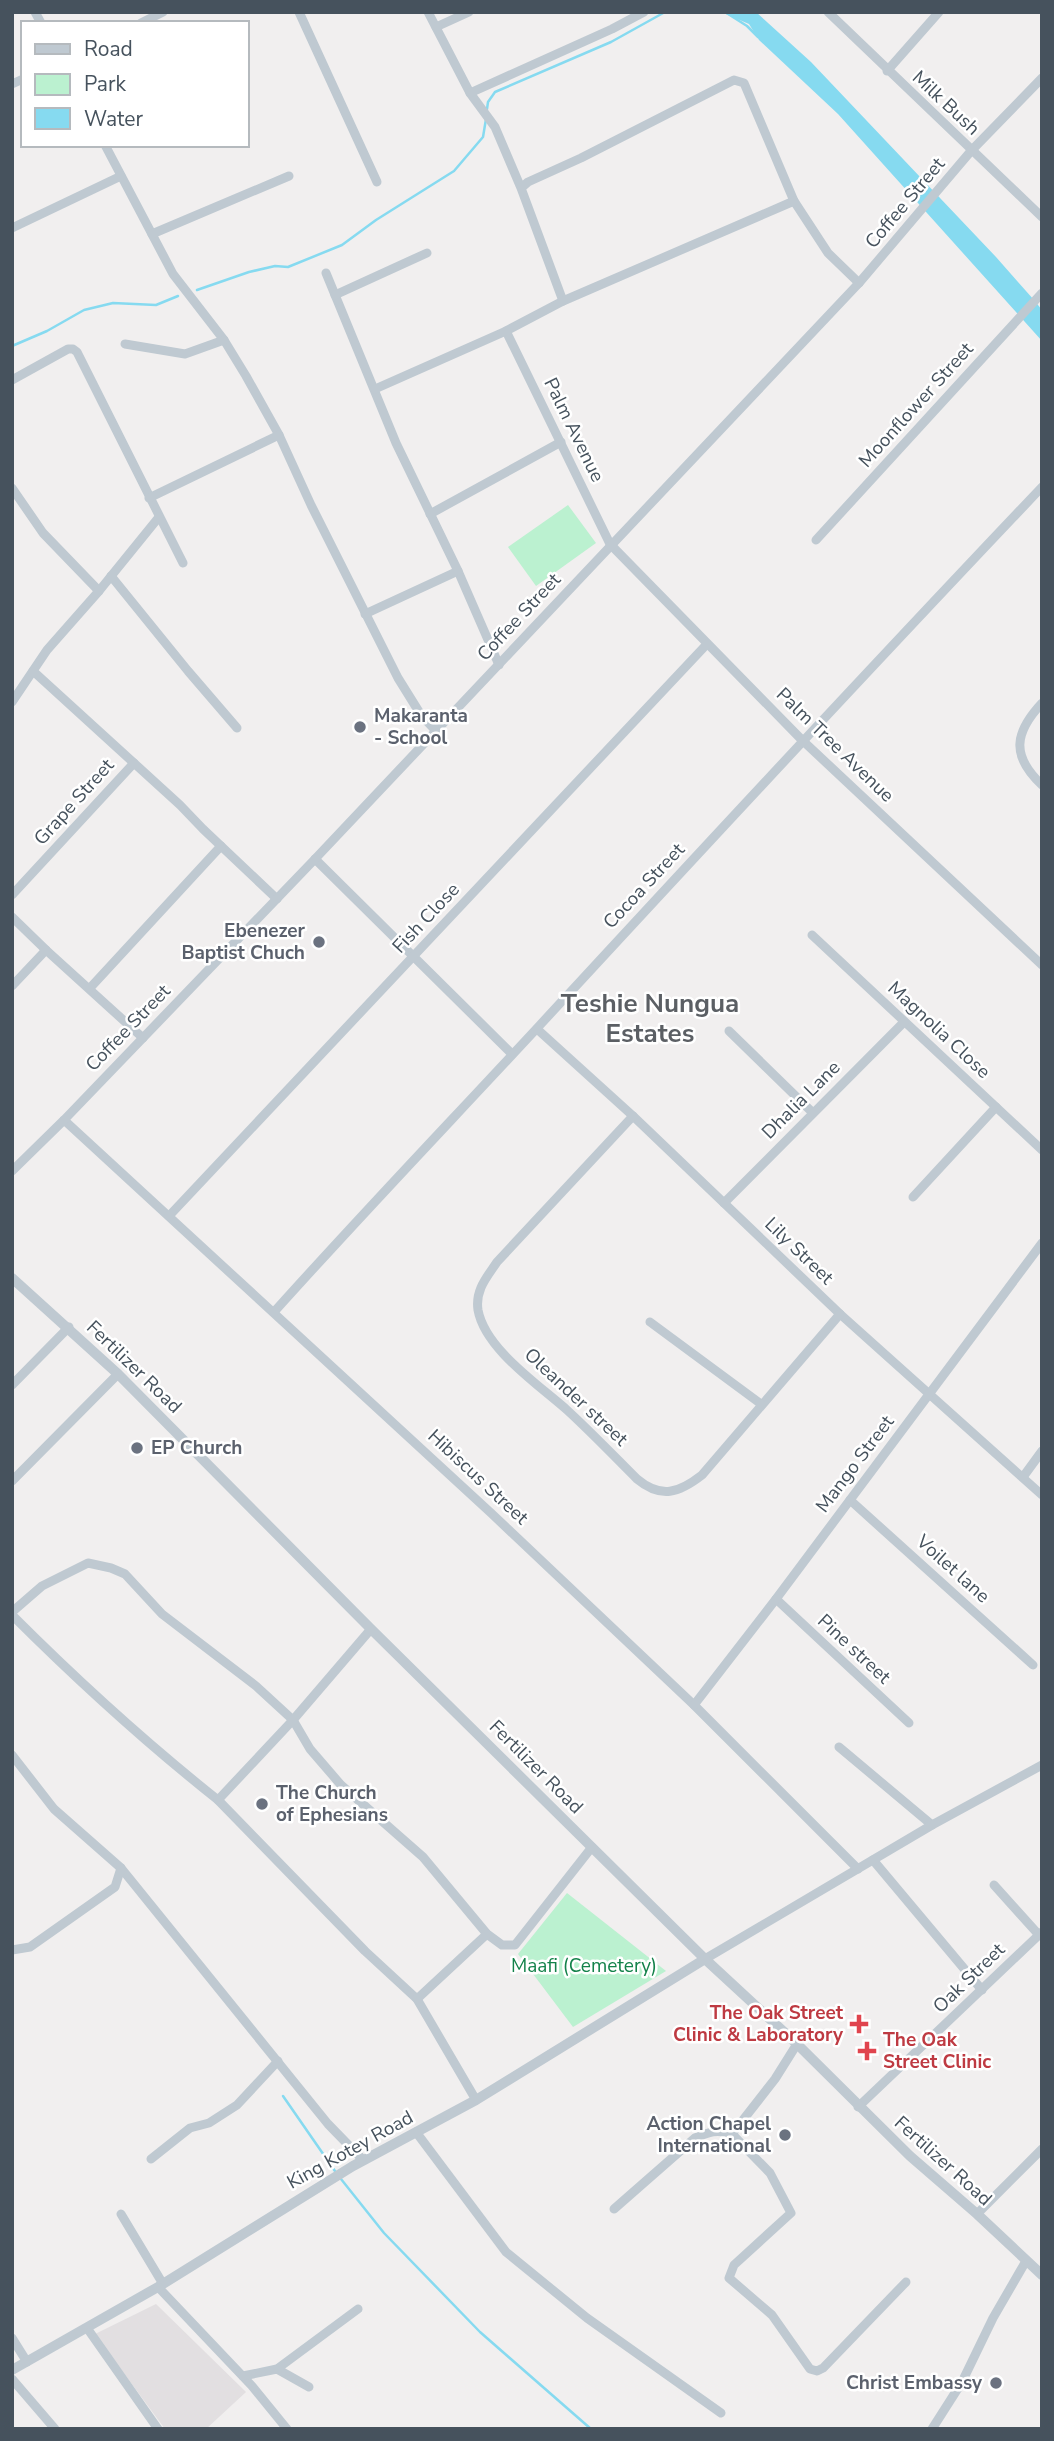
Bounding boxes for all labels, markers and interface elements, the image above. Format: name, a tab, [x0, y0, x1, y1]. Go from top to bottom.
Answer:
legend	[21, 21, 248, 147]
text: Road	[84, 35, 133, 63]
street label: Milk Bush	[906, 65, 986, 141]
text: Park	[84, 70, 126, 98]
text: Water	[84, 105, 143, 133]
street label: Coffee Street	[859, 152, 951, 254]
street label: Moonflower Street	[853, 337, 979, 473]
street label: Palm Avenue	[538, 373, 610, 487]
street label: Coffee Street	[471, 567, 567, 667]
street label: Palm Tree Avenue	[770, 682, 900, 808]
place label: Makaranta - School	[374, 703, 468, 751]
marker: Makaranta - School	[352, 719, 368, 735]
street label: Grape Street	[28, 753, 120, 851]
street label: Cocoa Street	[597, 837, 691, 935]
street label: Fish Close	[387, 877, 465, 959]
place label: Ebenezer Baptist Chuch	[181, 918, 306, 966]
marker: Ebenezer Baptist Chuch	[311, 934, 327, 950]
street label: Magnolia Close	[882, 976, 996, 1084]
street label: Coffee Street	[80, 979, 176, 1077]
district label: Teshie Nungua Estates	[561, 986, 739, 1051]
street label: Dhalia Lane	[756, 1055, 846, 1145]
street label: Lily Street	[759, 1212, 839, 1291]
street label: Fertilizer Road	[81, 1315, 187, 1419]
street label: Oleander street	[518, 1342, 634, 1452]
street label: Mango Street	[810, 1410, 900, 1518]
street label: Hibiscus Street	[422, 1424, 534, 1531]
place label: EP Church	[151, 1435, 242, 1461]
marker: EP Church	[129, 1440, 145, 1456]
street label: Voilet lane	[910, 1528, 995, 1609]
street label: Pine street	[812, 1608, 897, 1690]
street label: Fertilizer Road	[483, 1714, 589, 1820]
place label: The Church of Ephesians	[276, 1780, 388, 1828]
marker: The Church of Ephesians	[254, 1796, 270, 1812]
street label: Oak Street	[927, 1937, 1011, 2019]
park label: Maafi (Cemetery)	[511, 1953, 657, 1979]
place label: The Oak Street Clinic & Laboratory	[673, 2000, 844, 2048]
marker: The Oak Street Clinic & Laboratory	[849, 2014, 869, 2034]
place label: The Oak Street Clinic	[883, 2027, 991, 2075]
marker: The Oak Street Clinic	[857, 2041, 877, 2061]
street label: King Kotey Road	[282, 2105, 418, 2195]
street label: Fertilizer Road	[889, 2110, 997, 2212]
place label: Action Chapel International	[646, 2111, 771, 2159]
marker: Action Chapel International	[777, 2127, 793, 2143]
place label: Christ Embassy	[846, 2370, 983, 2396]
marker: Christ Embassy	[988, 2375, 1004, 2391]

